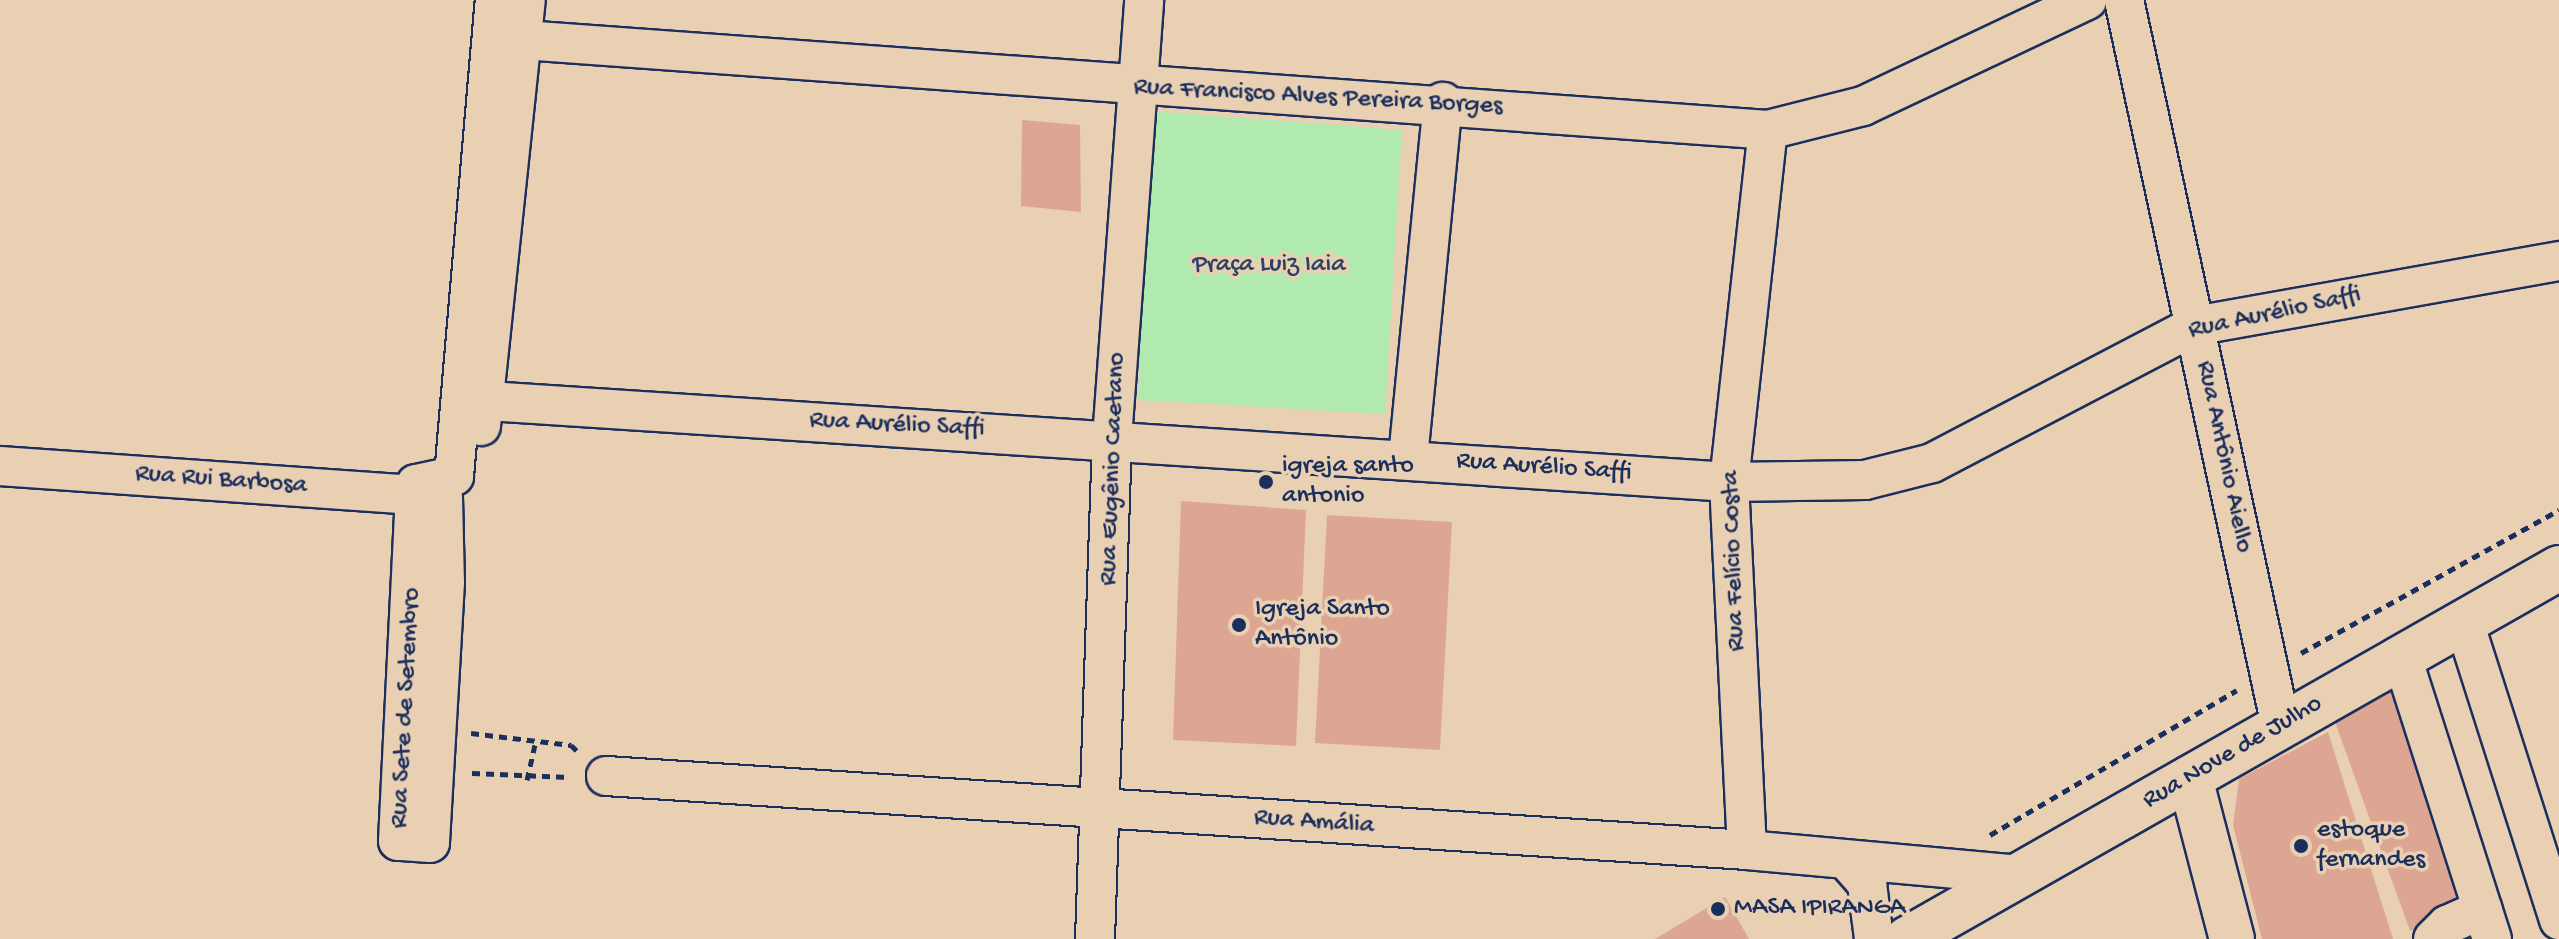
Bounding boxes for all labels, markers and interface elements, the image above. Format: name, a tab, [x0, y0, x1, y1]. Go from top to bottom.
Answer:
street label: Rua Francisco Alves Pereira Borges	[1133, 73, 1503, 123]
park label: Praça Luiz Iaia	[1192, 250, 1346, 282]
street label: Rua Aurélio Saffi	[2186, 280, 2364, 348]
street label: Rua Eugênio Caetano	[1094, 352, 1134, 586]
street label: Rua Antônio Aiello	[2187, 358, 2259, 556]
street label: Rua Aurélio Saffi	[808, 406, 986, 446]
street label: Rua Aurélio Saffi	[1455, 446, 1633, 490]
place label: igreja santo antonio	[1282, 451, 1414, 512]
street label: Rua Rui Barbosa	[134, 459, 308, 503]
street label: Rua Felício Costa	[1716, 470, 1754, 652]
marker: igreja santo antonio	[1257, 473, 1275, 491]
street label: Rua Sete de Setembro	[385, 587, 429, 829]
place label: Igreja Santo Antônio	[1255, 594, 1390, 656]
marker: Igreja Santo Antônio	[1230, 616, 1248, 634]
street label: Rua Nove de Julho	[2138, 689, 2328, 817]
street label: Rua Amália	[1253, 803, 1375, 843]
place label: estoque fernandes	[2317, 815, 2425, 876]
marker: estoque fernandes	[2292, 837, 2310, 855]
place label: MASA IPIRANGA	[1734, 893, 1905, 925]
marker: MASA IPIRANGA	[1709, 900, 1727, 918]

